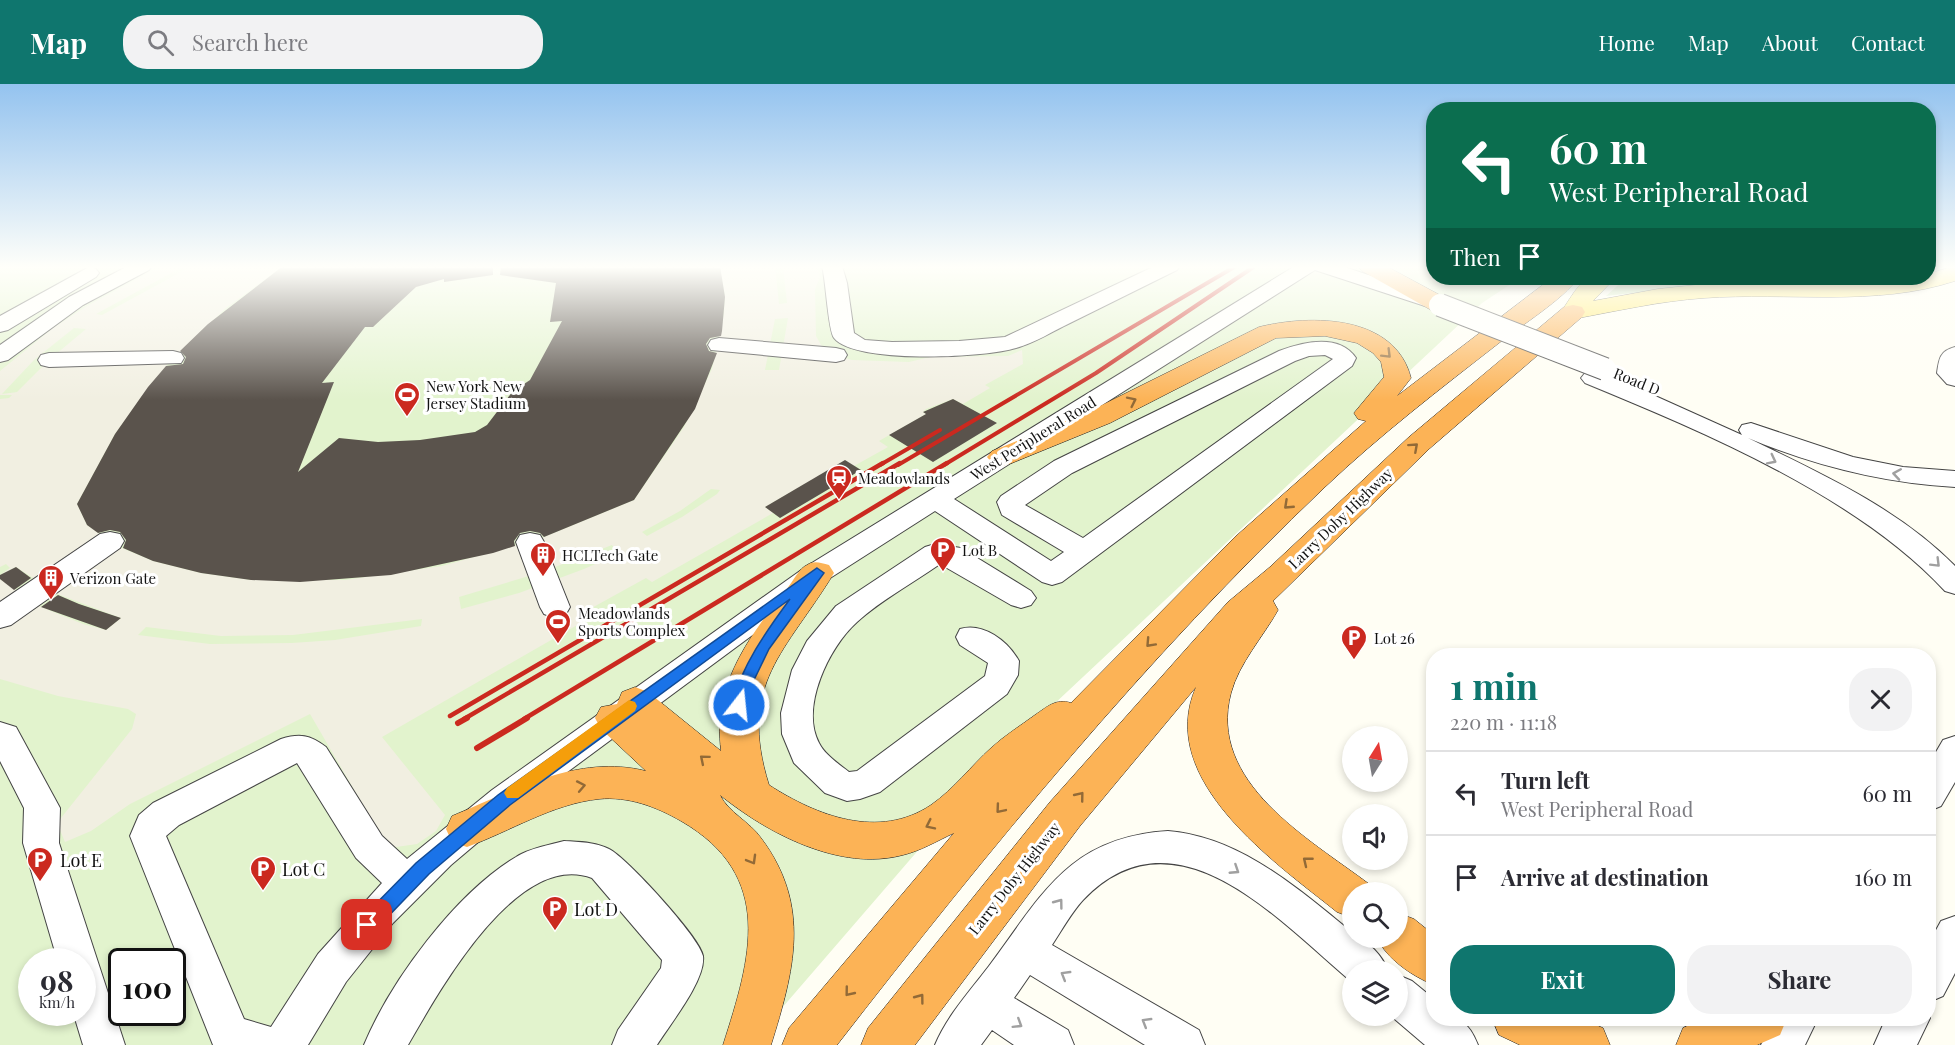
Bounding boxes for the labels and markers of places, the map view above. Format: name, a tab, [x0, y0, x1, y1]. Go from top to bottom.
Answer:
place label: New York New Jersey Stadium	[425, 376, 527, 413]
sports icon: New York New Jersey Stadium	[392, 380, 422, 418]
station icon: Meadowlands	[824, 463, 854, 501]
place label: Meadowlands	[858, 468, 950, 488]
parking icon: Lot B	[928, 535, 958, 573]
building icon: HCLTech Gate	[528, 540, 558, 578]
place label: Lot B	[962, 540, 997, 560]
place label: HCLTech Gate	[562, 545, 658, 565]
building icon: Verizon Gate	[36, 563, 66, 601]
place label: Verizon Gate	[69, 568, 156, 588]
place label: Meadowlands Sports Complex	[578, 603, 686, 640]
sports icon: Meadowlands Sports Complex	[543, 607, 573, 645]
parking icon: Lot 26	[1339, 623, 1369, 661]
place label: Lot 26	[1374, 628, 1415, 648]
parking icon: Lot E	[25, 845, 55, 883]
place label: Lot E	[60, 848, 102, 872]
parking icon: Lot C	[248, 854, 278, 892]
place label: Lot C	[282, 857, 325, 881]
parking icon: Lot D	[540, 894, 570, 932]
place label: Lot D	[574, 897, 618, 921]
pin	[341, 899, 392, 950]

